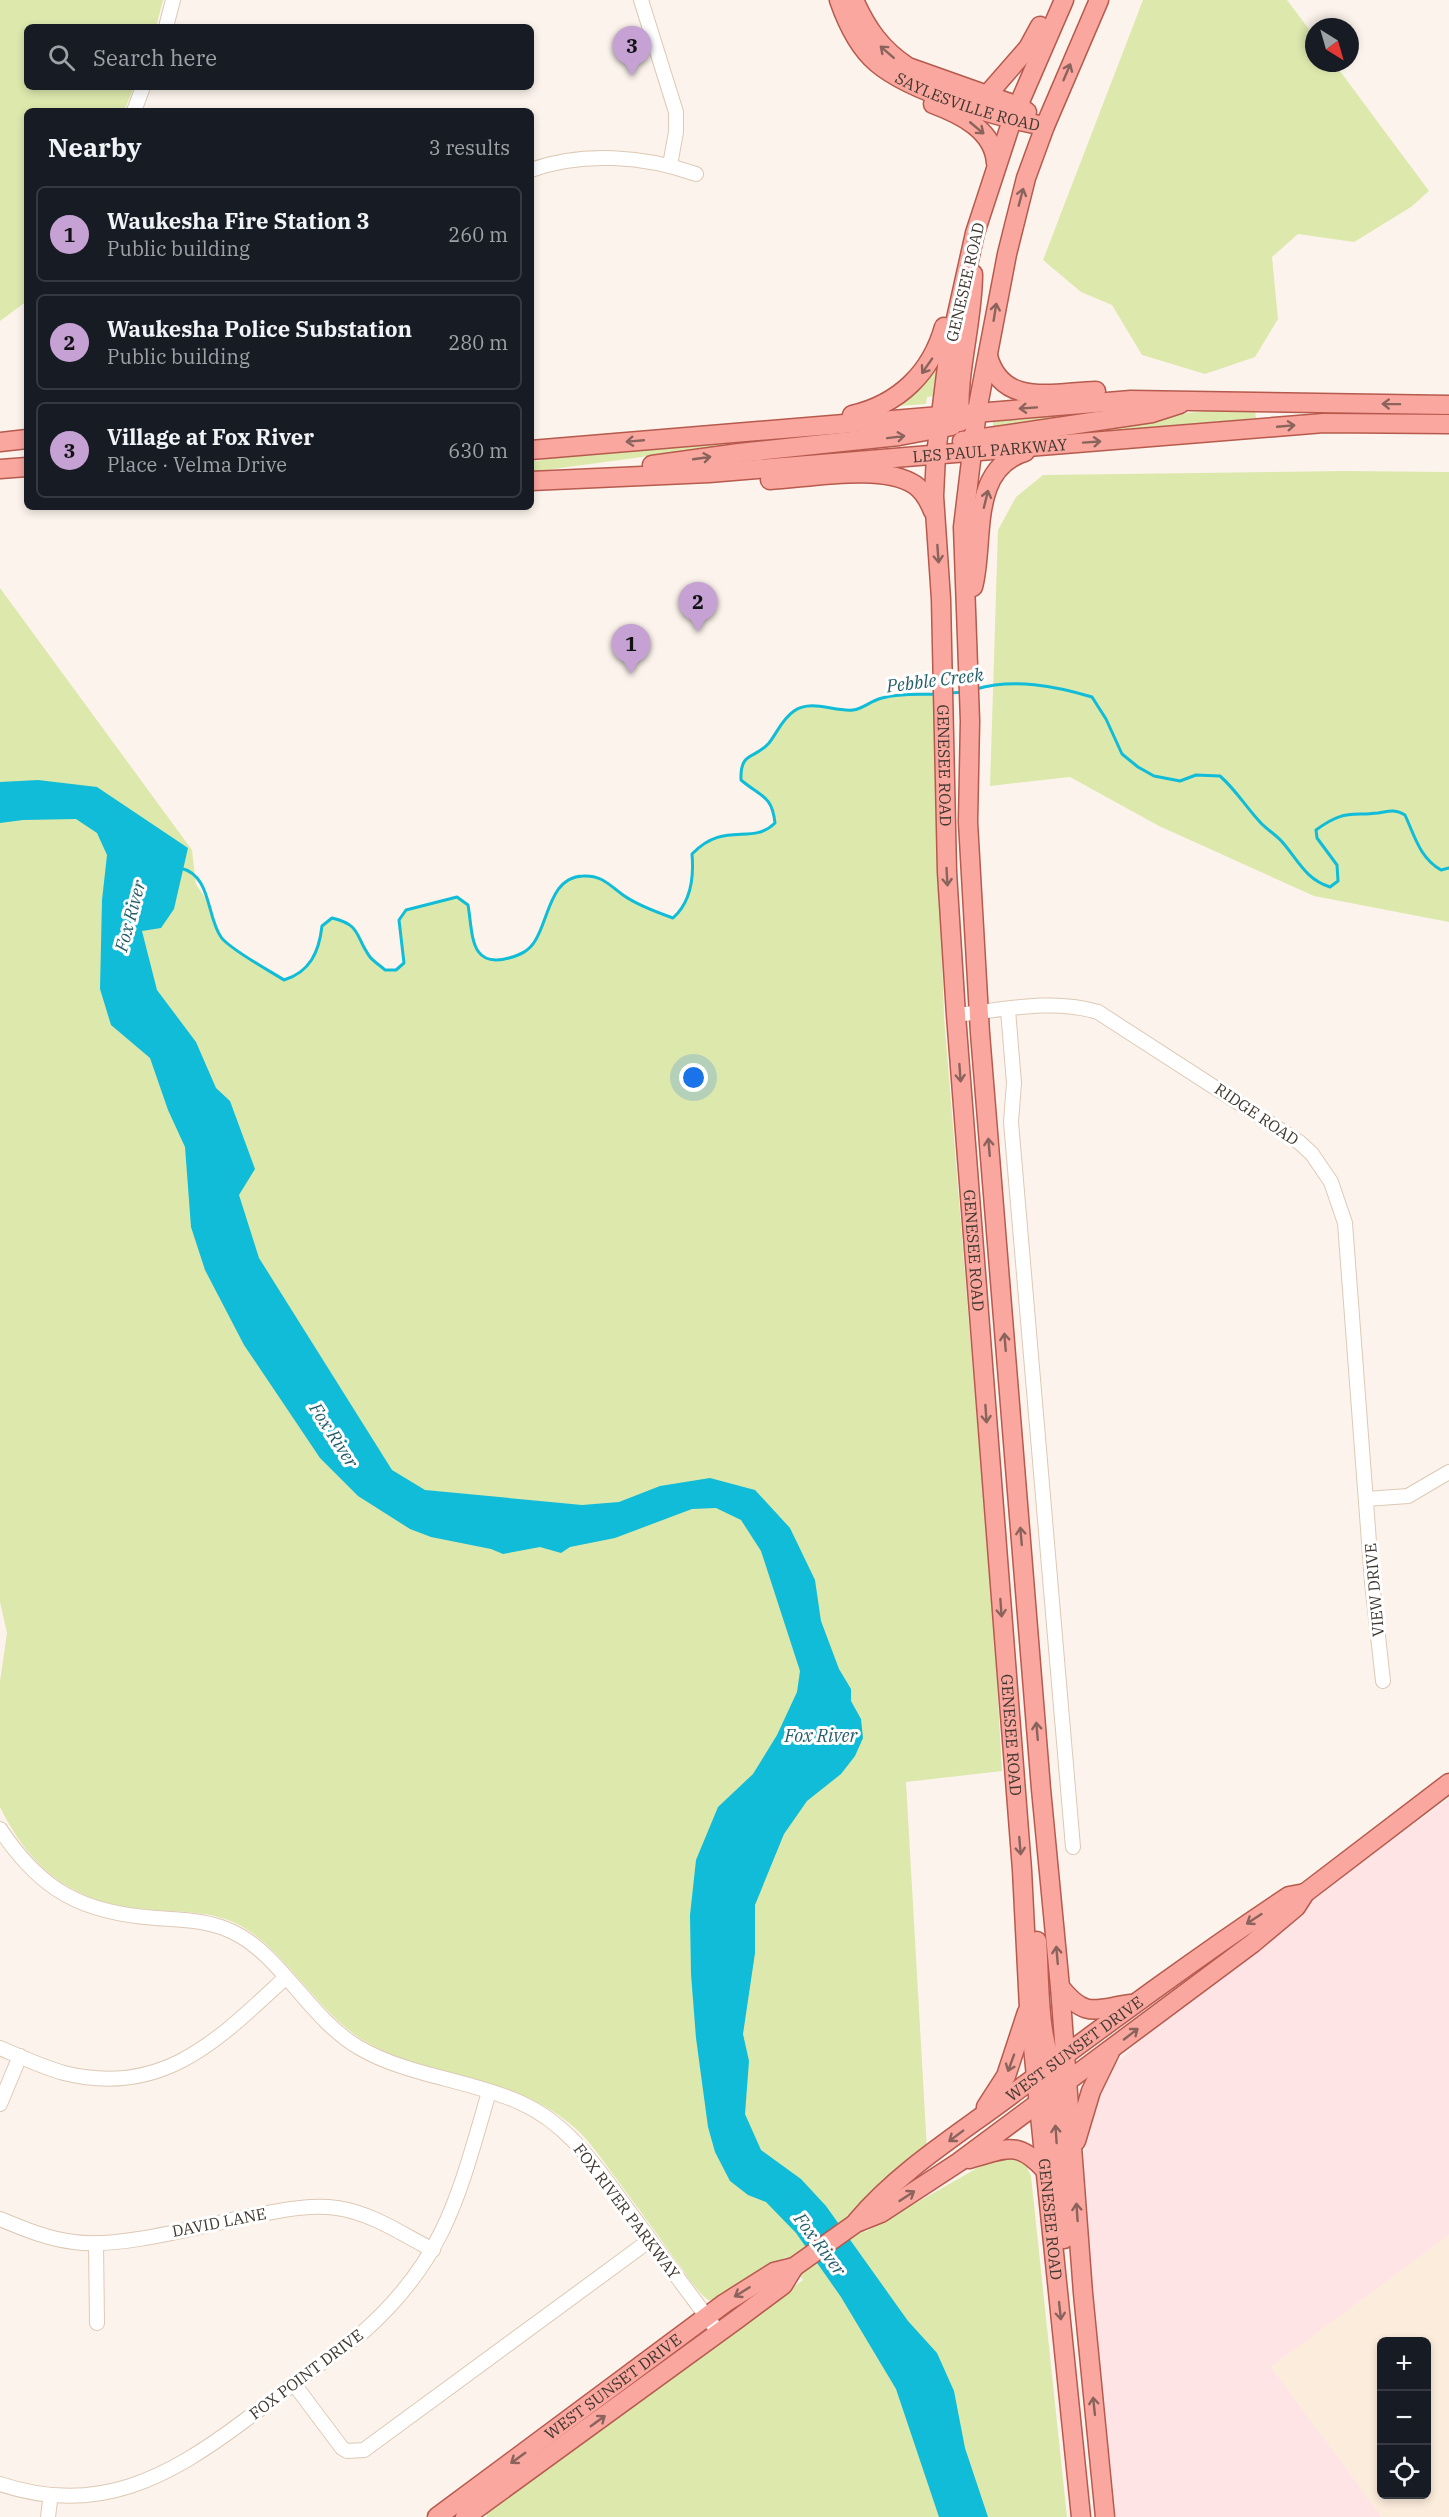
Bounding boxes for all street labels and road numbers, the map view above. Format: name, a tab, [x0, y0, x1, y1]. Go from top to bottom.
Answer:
street label: SAYLESVILLE ROAD	[892, 68, 1042, 135]
street label: GENESEE ROAD	[942, 220, 988, 344]
street label: LES PAUL PARKWAY	[912, 434, 1068, 466]
street label: GENESEE ROAD	[933, 704, 956, 827]
street label: RIDGE ROAD	[1211, 1079, 1303, 1149]
street label: GENESEE ROAD	[959, 1189, 989, 1312]
street label: VIEW DRIVE	[1360, 1542, 1388, 1638]
street label: GENESEE ROAD	[997, 1673, 1026, 1797]
street label: WEST SUNSET DRIVE	[1002, 1991, 1147, 2105]
street label: FOX RIVER PARKWAY	[570, 2139, 684, 2283]
street label: GENESEE ROAD	[1034, 2157, 1067, 2281]
street label: DAVID LANE	[170, 2203, 268, 2241]
street label: FOX POINT DRIVE	[245, 2325, 367, 2423]
street label: WEST SUNSET DRIVE	[541, 2329, 685, 2444]

